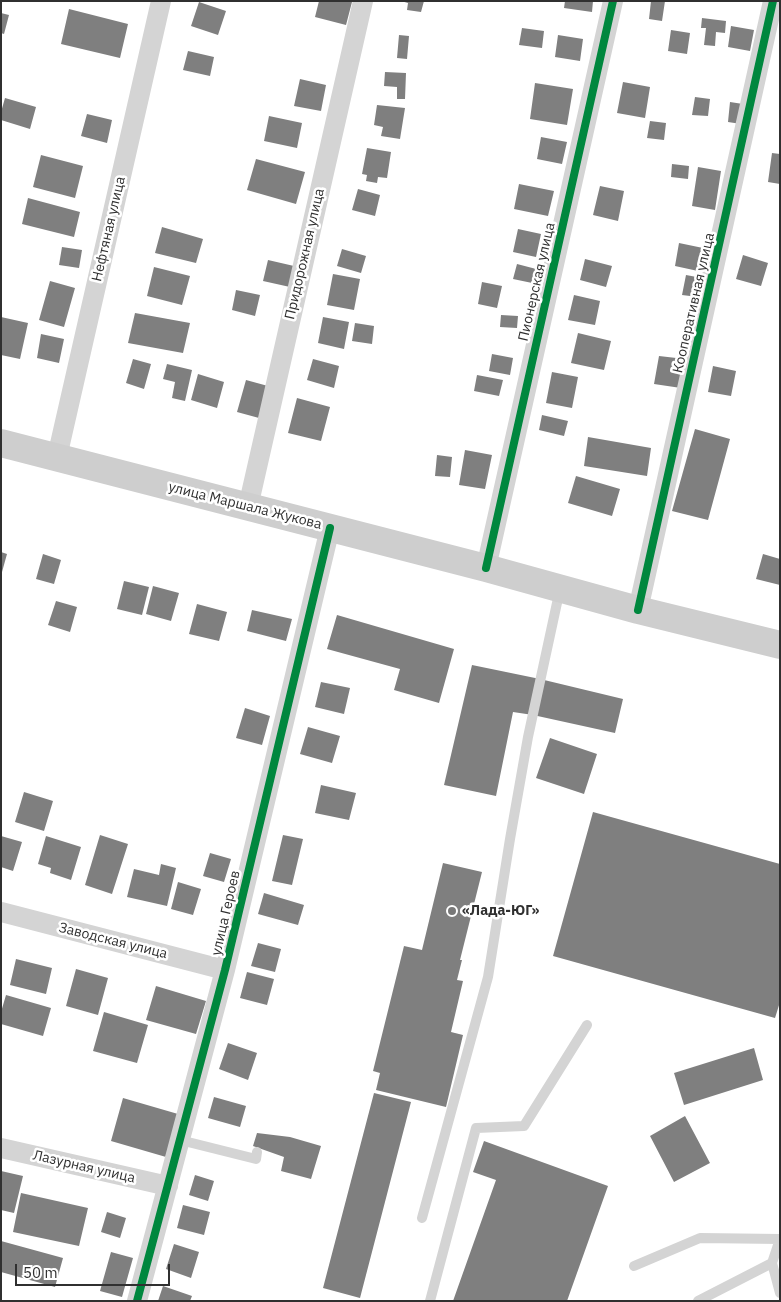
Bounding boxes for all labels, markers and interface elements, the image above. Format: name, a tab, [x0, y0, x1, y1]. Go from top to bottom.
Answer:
street label: Нефтяная улица	[89, 175, 129, 283]
street label: Придорожная улица	[282, 187, 328, 321]
street label: Пионерская улица	[515, 221, 559, 343]
street label: Кооперативная улица	[670, 231, 718, 375]
street label: улица Маршала Жукова	[167, 479, 323, 533]
street label: улица Героев	[208, 869, 244, 957]
place label: «Лада-ЮГ»	[462, 903, 539, 919]
marker: «Лада-ЮГ»	[446, 905, 458, 917]
street label: Заводская улица	[57, 919, 169, 963]
street label: Лазурная улица	[31, 1147, 137, 1187]
scale bar	[18, 1254, 172, 1286]
text: 50 m	[23, 1263, 58, 1282]

